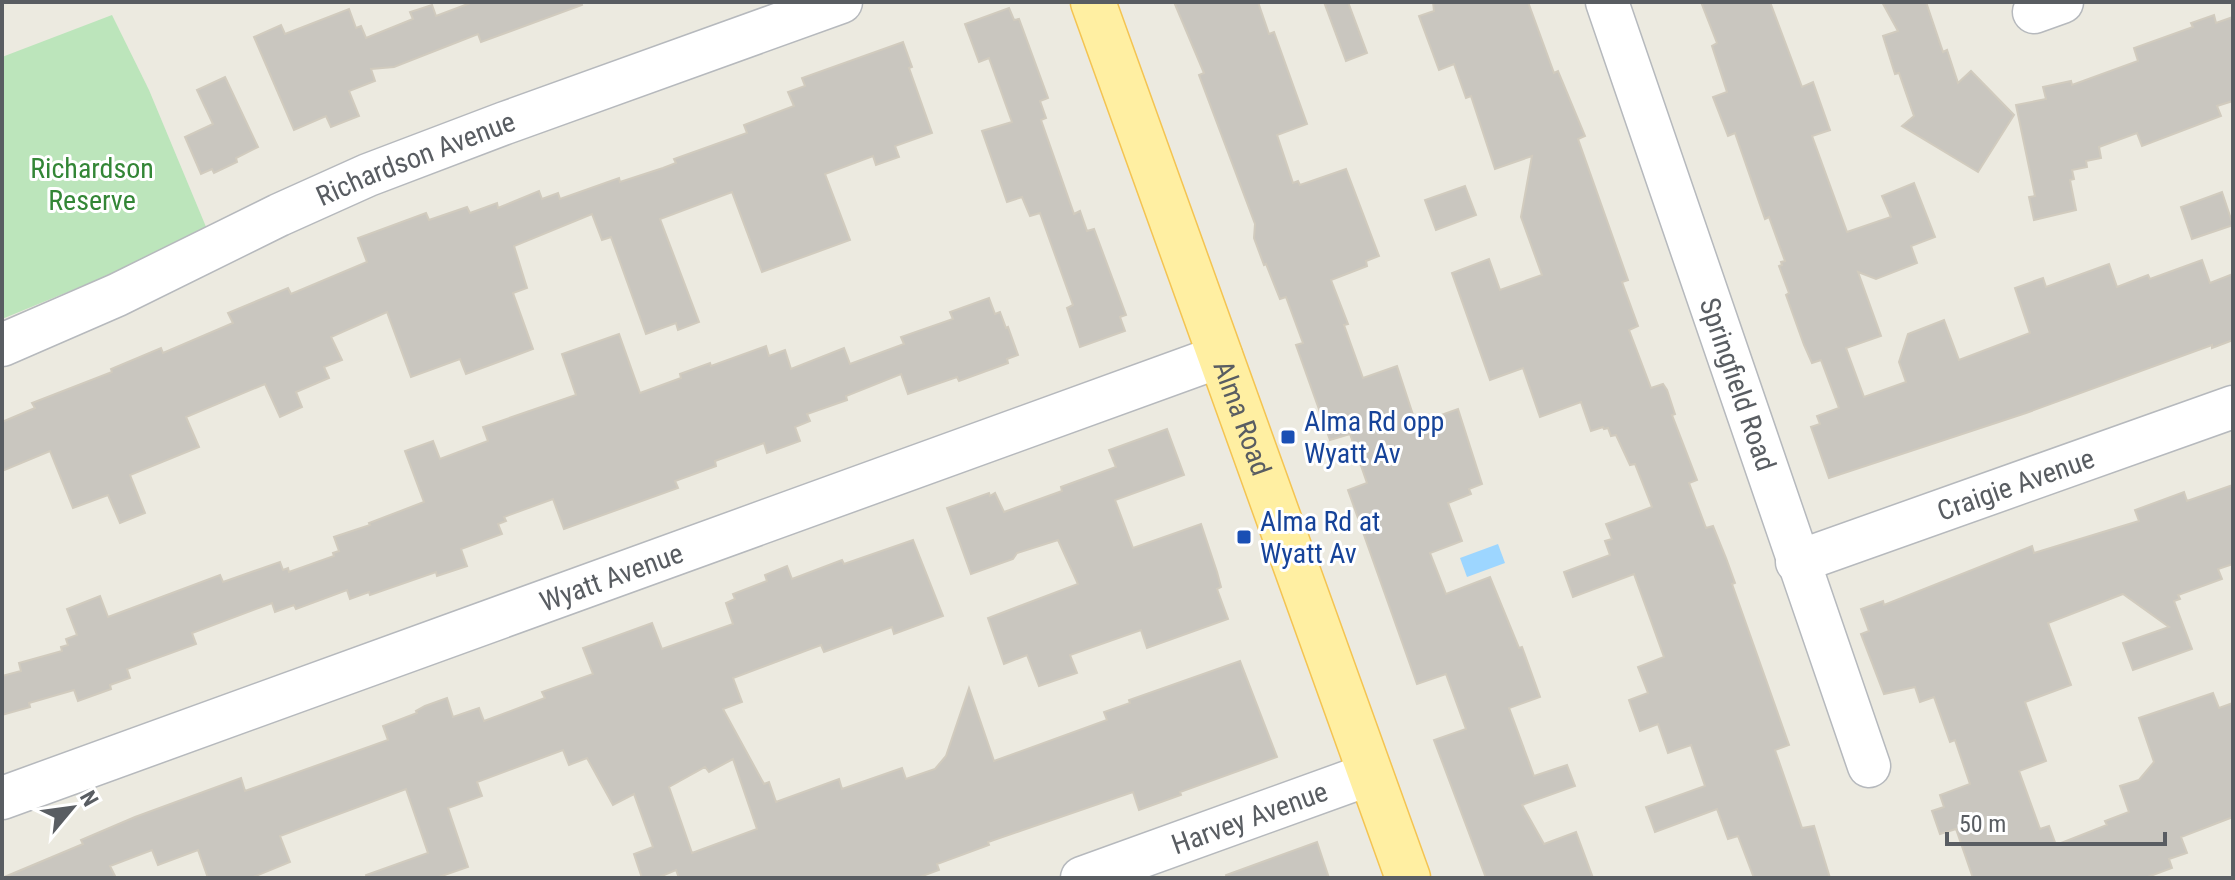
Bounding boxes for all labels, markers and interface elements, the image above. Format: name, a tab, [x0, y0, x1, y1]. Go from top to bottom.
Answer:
street label: Richardson Avenue	[311, 104, 519, 213]
park label: Richardson Reserve	[30, 152, 154, 217]
street label: Springfield Road	[1693, 293, 1783, 475]
street label: Alma Road	[1207, 356, 1278, 480]
place label: Alma Rd opp Wyatt Av	[1304, 405, 1444, 470]
marker: Alma Rd opp Wyatt Av	[1279, 428, 1297, 446]
street label: Craigie Avenue	[1933, 441, 2098, 527]
place label: Alma Rd at Wyatt Av	[1260, 505, 1380, 570]
marker: Alma Rd at Wyatt Av	[1235, 528, 1253, 546]
street label: Wyatt Avenue	[535, 536, 687, 618]
north arrow	[32, 768, 112, 848]
street label: Harvey Avenue	[1167, 774, 1332, 861]
text: N	[75, 787, 103, 811]
scale bar	[1947, 796, 2165, 846]
text: 50 m	[1959, 810, 2006, 838]

